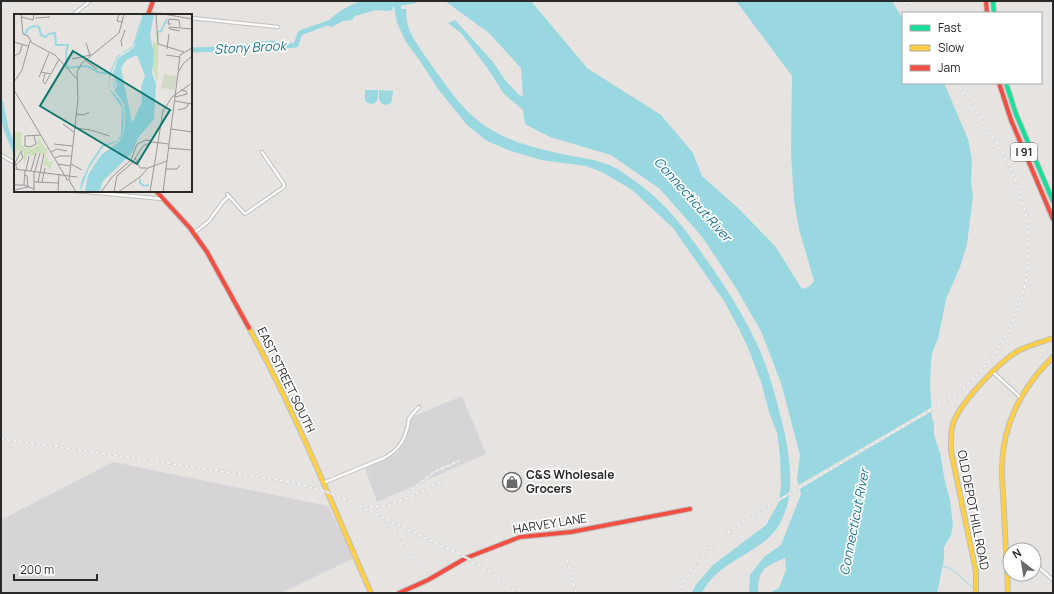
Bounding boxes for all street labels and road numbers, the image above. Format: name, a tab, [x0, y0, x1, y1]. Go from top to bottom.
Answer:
road number: I 91	[1011, 143, 1037, 161]
street label: EAST STREET SOUTH	[253, 324, 319, 435]
street label: OLD DEPOT HILL ROAD	[954, 449, 993, 571]
street label: HARVEY LANE	[512, 509, 588, 538]

